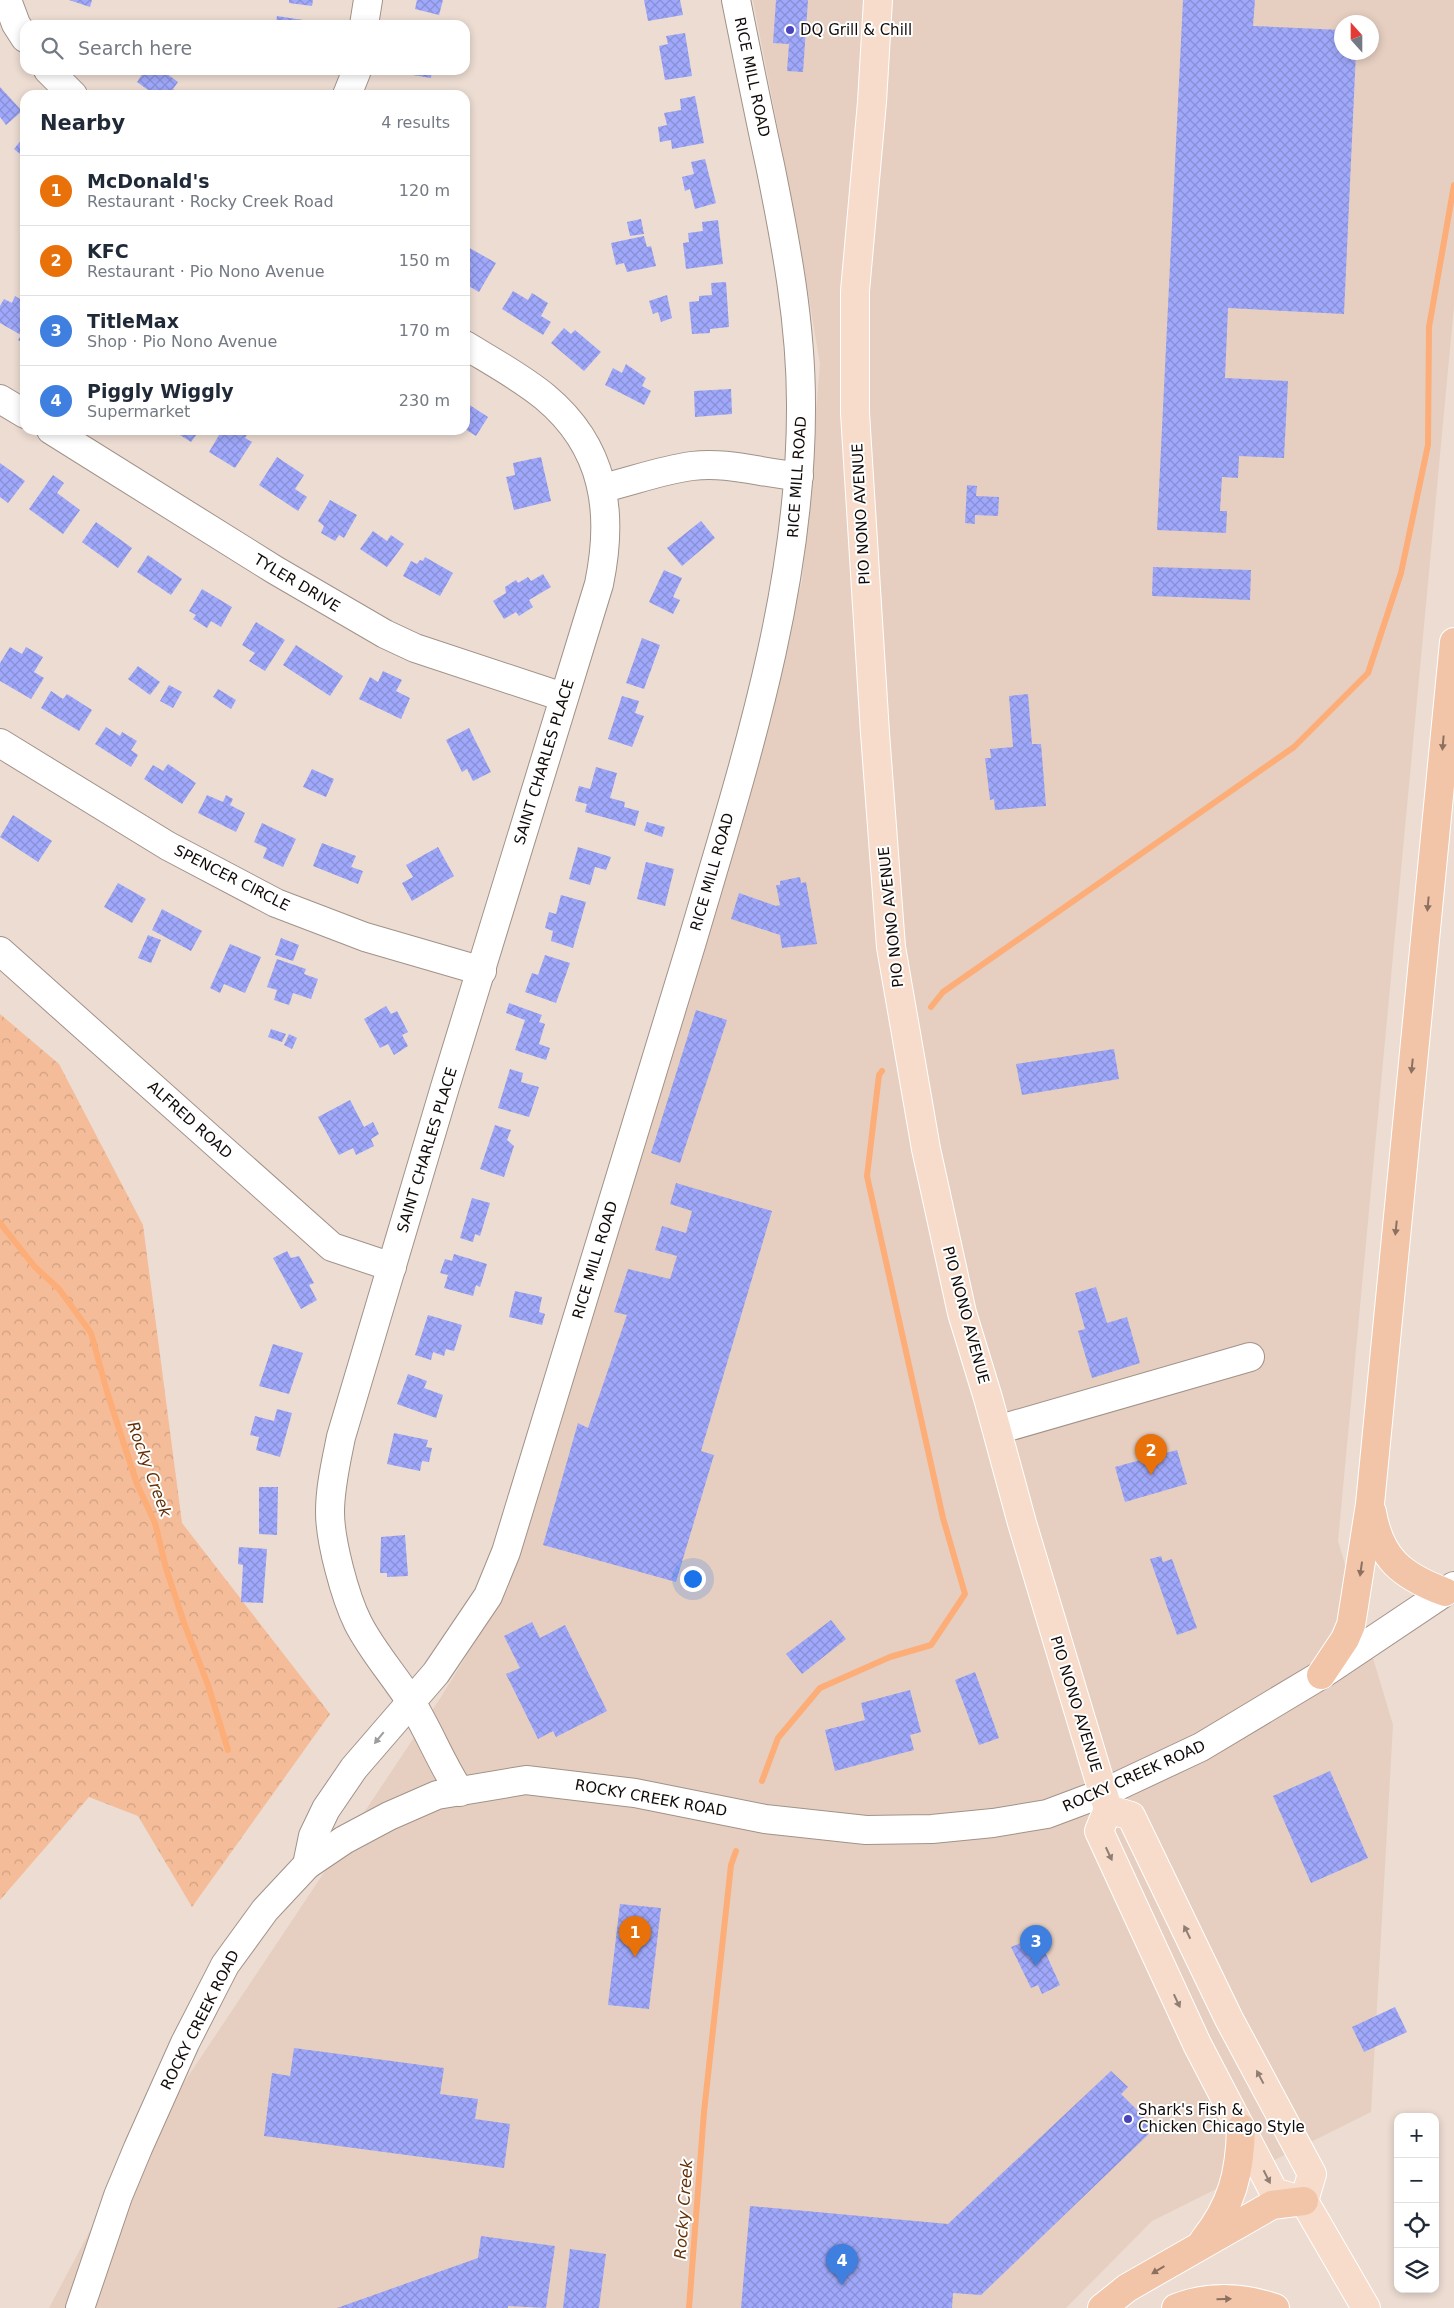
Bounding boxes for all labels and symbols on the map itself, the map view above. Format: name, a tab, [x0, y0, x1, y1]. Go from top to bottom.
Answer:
street label: RICE MILL ROAD	[730, 15, 774, 139]
north arrow	[1334, 15, 1379, 60]
place label: DQ Grill & Chill	[800, 21, 912, 39]
marker: DQ Grill & Chill	[784, 24, 796, 36]
street label: RICE MILL ROAD	[784, 415, 810, 539]
street label: PIO NONO AVENUE	[848, 443, 874, 585]
street label: TYLER DRIVE	[250, 550, 343, 616]
street label: SAINT CHARLES PLACE	[510, 677, 578, 847]
one-way arrow	[1439, 735, 1447, 751]
street label: RICE MILL ROAD	[687, 811, 737, 933]
street label: SPENCER CIRCLE	[171, 841, 293, 915]
street label: PIO NONO AVENUE	[875, 846, 907, 988]
one-way arrow	[1424, 897, 1432, 913]
one-way arrow	[1408, 1058, 1416, 1074]
street label: SAINT CHARLES PLACE	[393, 1065, 461, 1235]
street label: ALFRED ROAD	[144, 1077, 236, 1163]
street label: RICE MILL ROAD	[569, 1199, 621, 1321]
one-way arrow	[1392, 1220, 1400, 1236]
street label: PIO NONO AVENUE	[939, 1244, 993, 1386]
water label: Rocky Creek	[123, 1419, 176, 1520]
pin: 2	[1135, 1434, 1167, 1475]
one-way arrow	[1357, 1561, 1365, 1577]
your location	[680, 1566, 706, 1592]
street label: PIO NONO AVENUE	[1047, 1634, 1105, 1774]
one-way arrow	[373, 1731, 384, 1744]
street label: ROCKY CREEK ROAD	[1060, 1736, 1208, 1816]
street label: ROCKY CREEK ROAD	[574, 1776, 728, 1820]
one-way arrow	[1105, 1846, 1113, 1861]
pin: 1	[619, 1916, 651, 1957]
pin: 3	[1020, 1925, 1052, 1966]
one-way arrow	[1183, 1925, 1191, 1939]
street label: ROCKY CREEK ROAD	[157, 1947, 243, 2093]
one-way arrow	[1174, 1994, 1182, 2008]
one-way arrow	[1256, 2070, 1264, 2084]
place label: Shark's Fish & Chicken Chicago Style	[1138, 2101, 1305, 2136]
marker: Shark's Fish & Chicken Chicago Style	[1122, 2113, 1134, 2125]
water label: Rocky Creek	[671, 2158, 697, 2260]
one-way arrow	[1263, 2170, 1271, 2184]
pin: 4	[826, 2244, 858, 2285]
one-way arrow	[1150, 2266, 1165, 2274]
one-way arrow	[1216, 2295, 1232, 2303]

